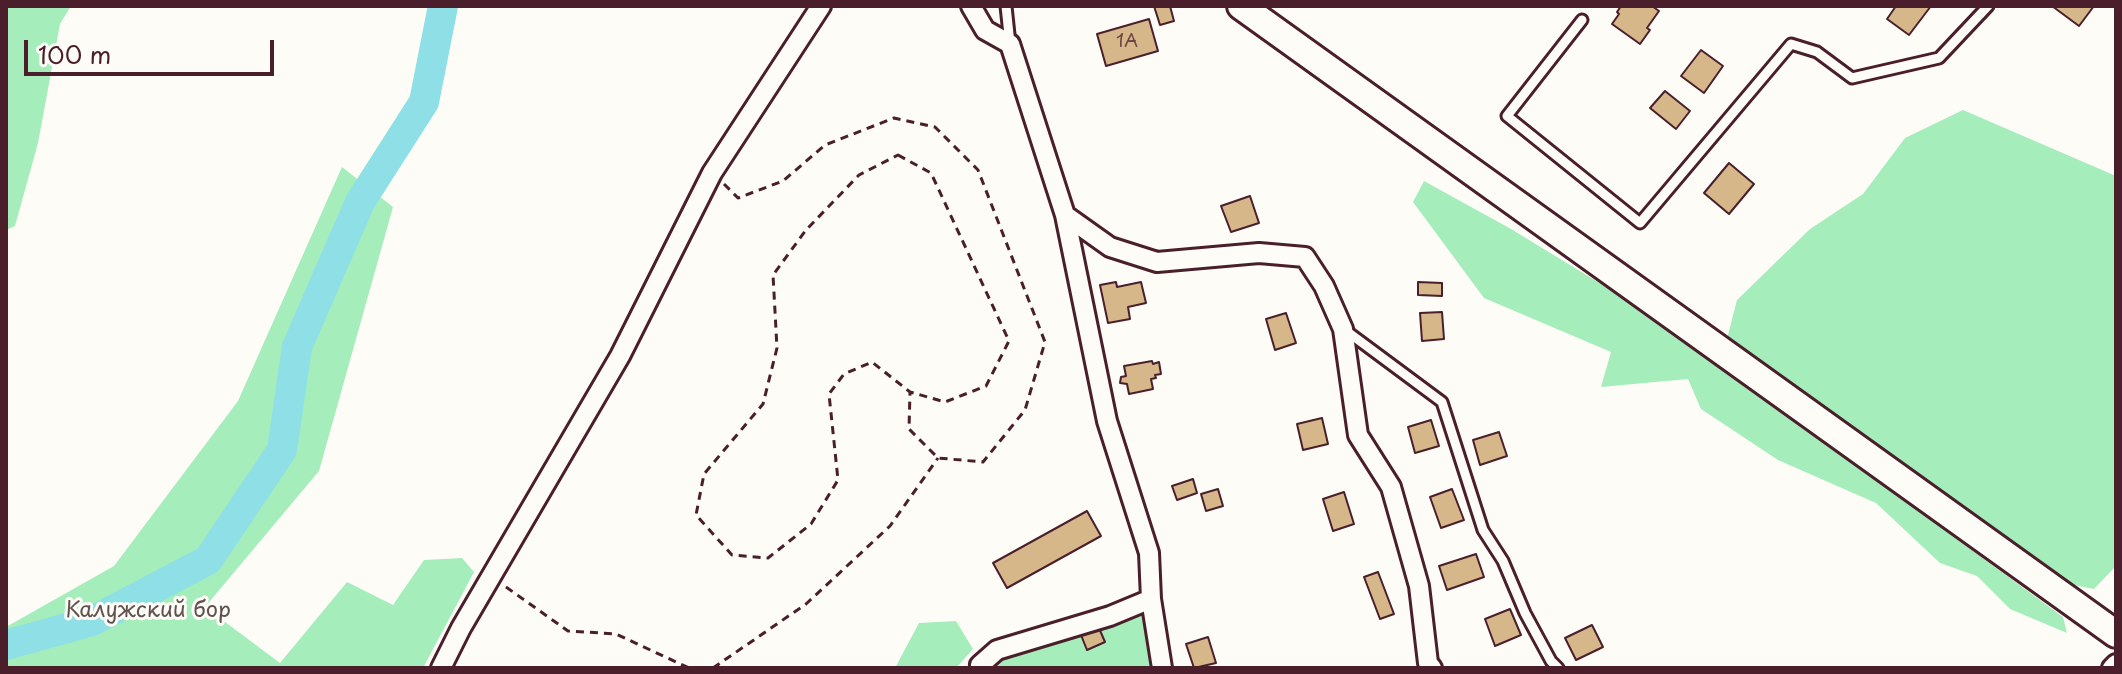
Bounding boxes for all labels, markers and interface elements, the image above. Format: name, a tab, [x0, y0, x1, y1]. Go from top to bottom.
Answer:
scale bar	[28, 24, 278, 74]
house number: 1А	[1116, 31, 1138, 53]
text: 100 m	[38, 36, 111, 72]
park label: Калужский бор	[65, 598, 231, 624]

